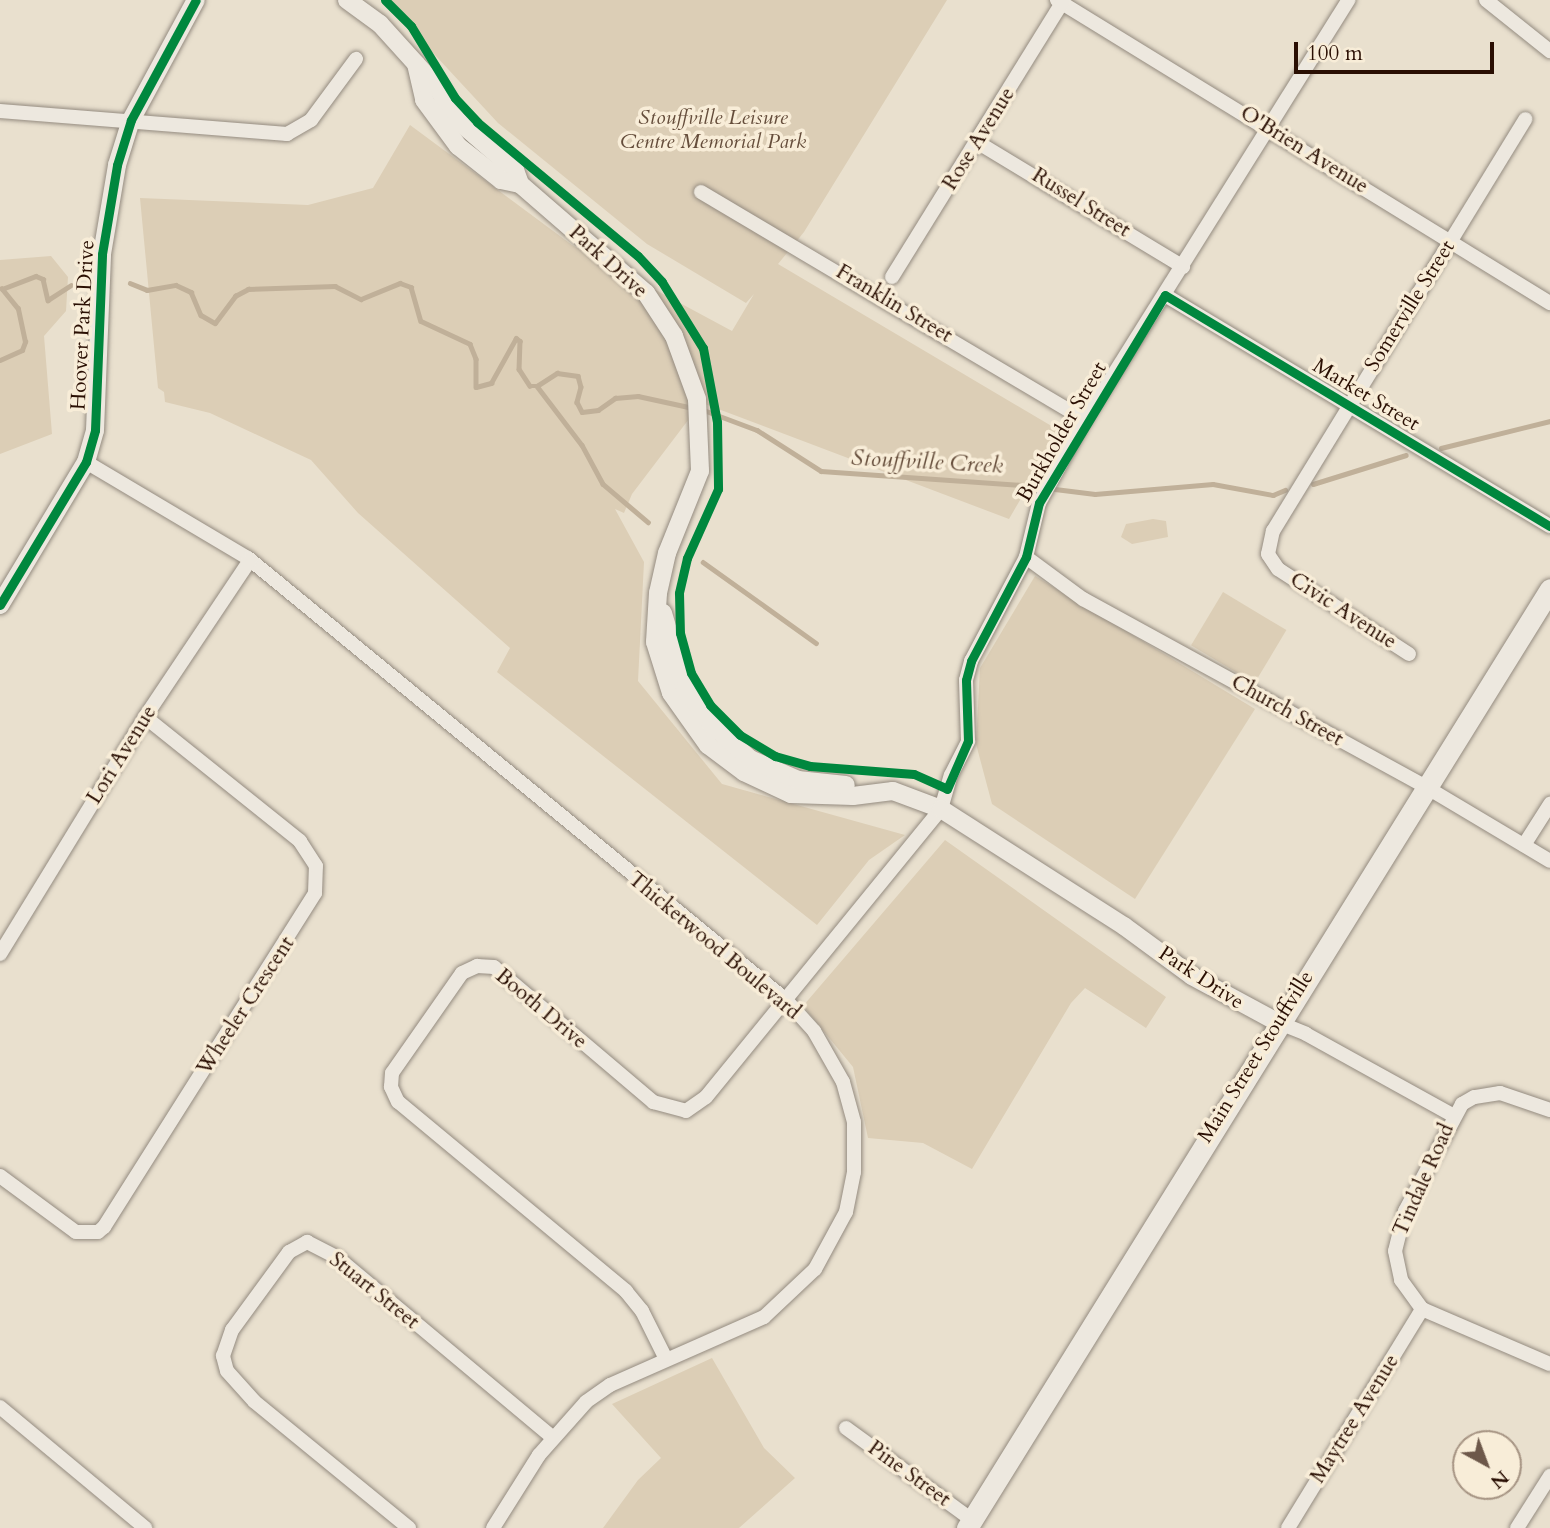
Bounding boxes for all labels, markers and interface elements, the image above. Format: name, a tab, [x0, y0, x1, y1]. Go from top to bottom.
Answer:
scale bar	[1298, 28, 1498, 72]
text: 100 m	[1307, 39, 1363, 68]
street label: Rose Avenue	[938, 83, 1020, 195]
street label: O'Brien Avenue	[1235, 101, 1373, 199]
park label: Stouffville Leisure Centre Memorial Park	[620, 105, 806, 155]
street label: Russel Street	[1027, 163, 1135, 243]
street label: Park Drive	[564, 220, 652, 304]
street label: Somerville Street	[1360, 236, 1460, 376]
street label: Hoover Park Drive	[66, 239, 100, 411]
street label: Franklin Street	[831, 259, 957, 349]
street label: Market Street	[1308, 353, 1424, 437]
street label: Burkholder Street	[1012, 358, 1112, 506]
water label: Stouffville Creek	[850, 444, 1004, 480]
street label: Civic Avenue	[1285, 567, 1401, 655]
street label: Church Street	[1227, 670, 1347, 752]
street label: Lori Avenue	[82, 701, 162, 809]
street label: Thicketwood Boulevard	[623, 867, 805, 1025]
street label: Wheeler Crescent	[192, 932, 300, 1080]
street label: Park Drive	[1154, 941, 1248, 1015]
street label: Booth Drive	[490, 963, 592, 1055]
street label: Main Street Stouffville	[1193, 966, 1319, 1148]
street label: Tindale Road	[1388, 1120, 1460, 1240]
street label: Stuart Street	[324, 1247, 424, 1335]
street label: Maytree Avenue	[1305, 1350, 1405, 1488]
north arrow	[1452, 1430, 1522, 1500]
street label: Pine Street	[863, 1436, 955, 1512]
text: N	[1485, 1464, 1514, 1495]

